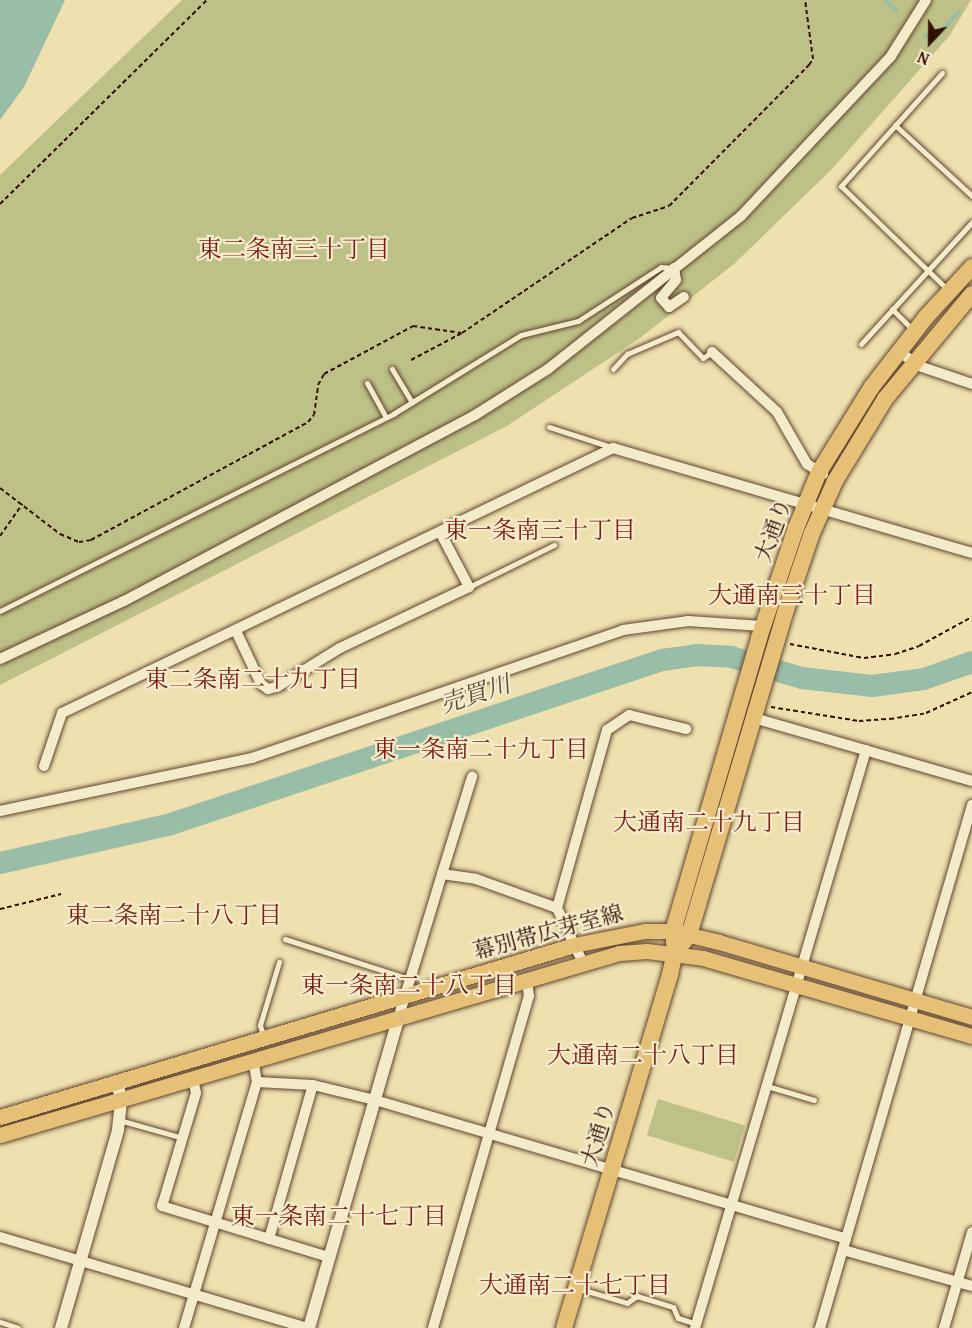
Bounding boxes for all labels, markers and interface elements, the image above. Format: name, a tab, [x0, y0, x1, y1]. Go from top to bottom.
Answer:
north arrow	[900, 12, 960, 72]
text: N	[914, 46, 933, 72]
district label: 東二条南三十丁目	[198, 235, 390, 263]
street label: 大通り	[749, 494, 797, 566]
district label: 東一条南三十丁目	[444, 516, 636, 544]
district label: 大通南三十丁目	[708, 581, 876, 609]
district label: 東二条南二十九丁目	[145, 665, 361, 693]
water label: 売買川	[436, 669, 514, 719]
district label: 東一条南二十九丁目	[373, 735, 589, 763]
district label: 大通南二十九丁目	[613, 808, 805, 836]
street label: 幕別帯広芽室線	[470, 899, 626, 965]
district label: 東二条南二十八丁目	[66, 901, 282, 929]
district label: 東一条南二十八丁目	[301, 971, 517, 999]
district label: 大通南二十八丁目	[547, 1041, 739, 1069]
street label: 大通り	[576, 1099, 620, 1169]
district label: 東一条南二十七丁目	[231, 1202, 447, 1230]
district label: 大通南二十七丁目	[479, 1271, 671, 1299]

